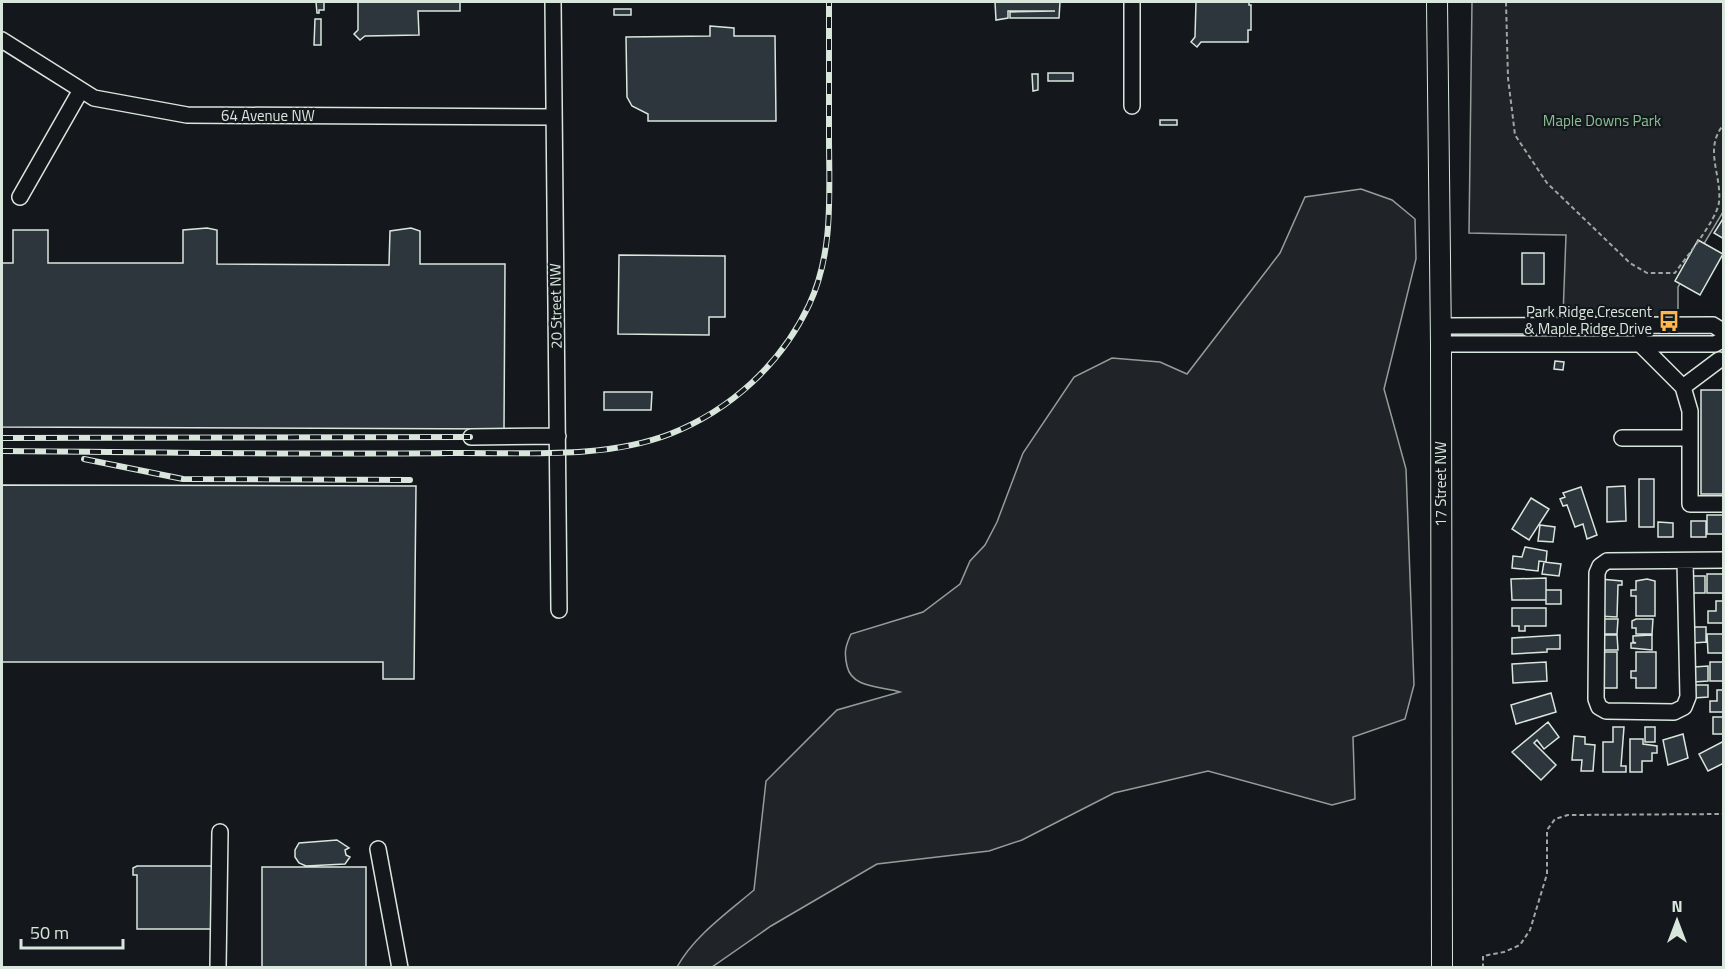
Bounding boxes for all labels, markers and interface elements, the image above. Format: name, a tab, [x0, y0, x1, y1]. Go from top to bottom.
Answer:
street label: 64 Avenue NW	[221, 104, 315, 127]
park label: Maple Downs Park	[1543, 109, 1661, 132]
street label: 20 Street NW	[543, 263, 568, 349]
place label: Park Ridge Crescent & Maple Ridge Drive	[1524, 300, 1653, 340]
bus stop icon: Park Ridge Crescent & Maple Ridge Drive	[1657, 309, 1681, 333]
street label: 17 Street NW	[1429, 441, 1452, 527]
north arrow	[1647, 891, 1707, 951]
text: N	[1671, 894, 1683, 918]
scale bar	[21, 912, 123, 950]
text: 50 m	[30, 919, 69, 946]

